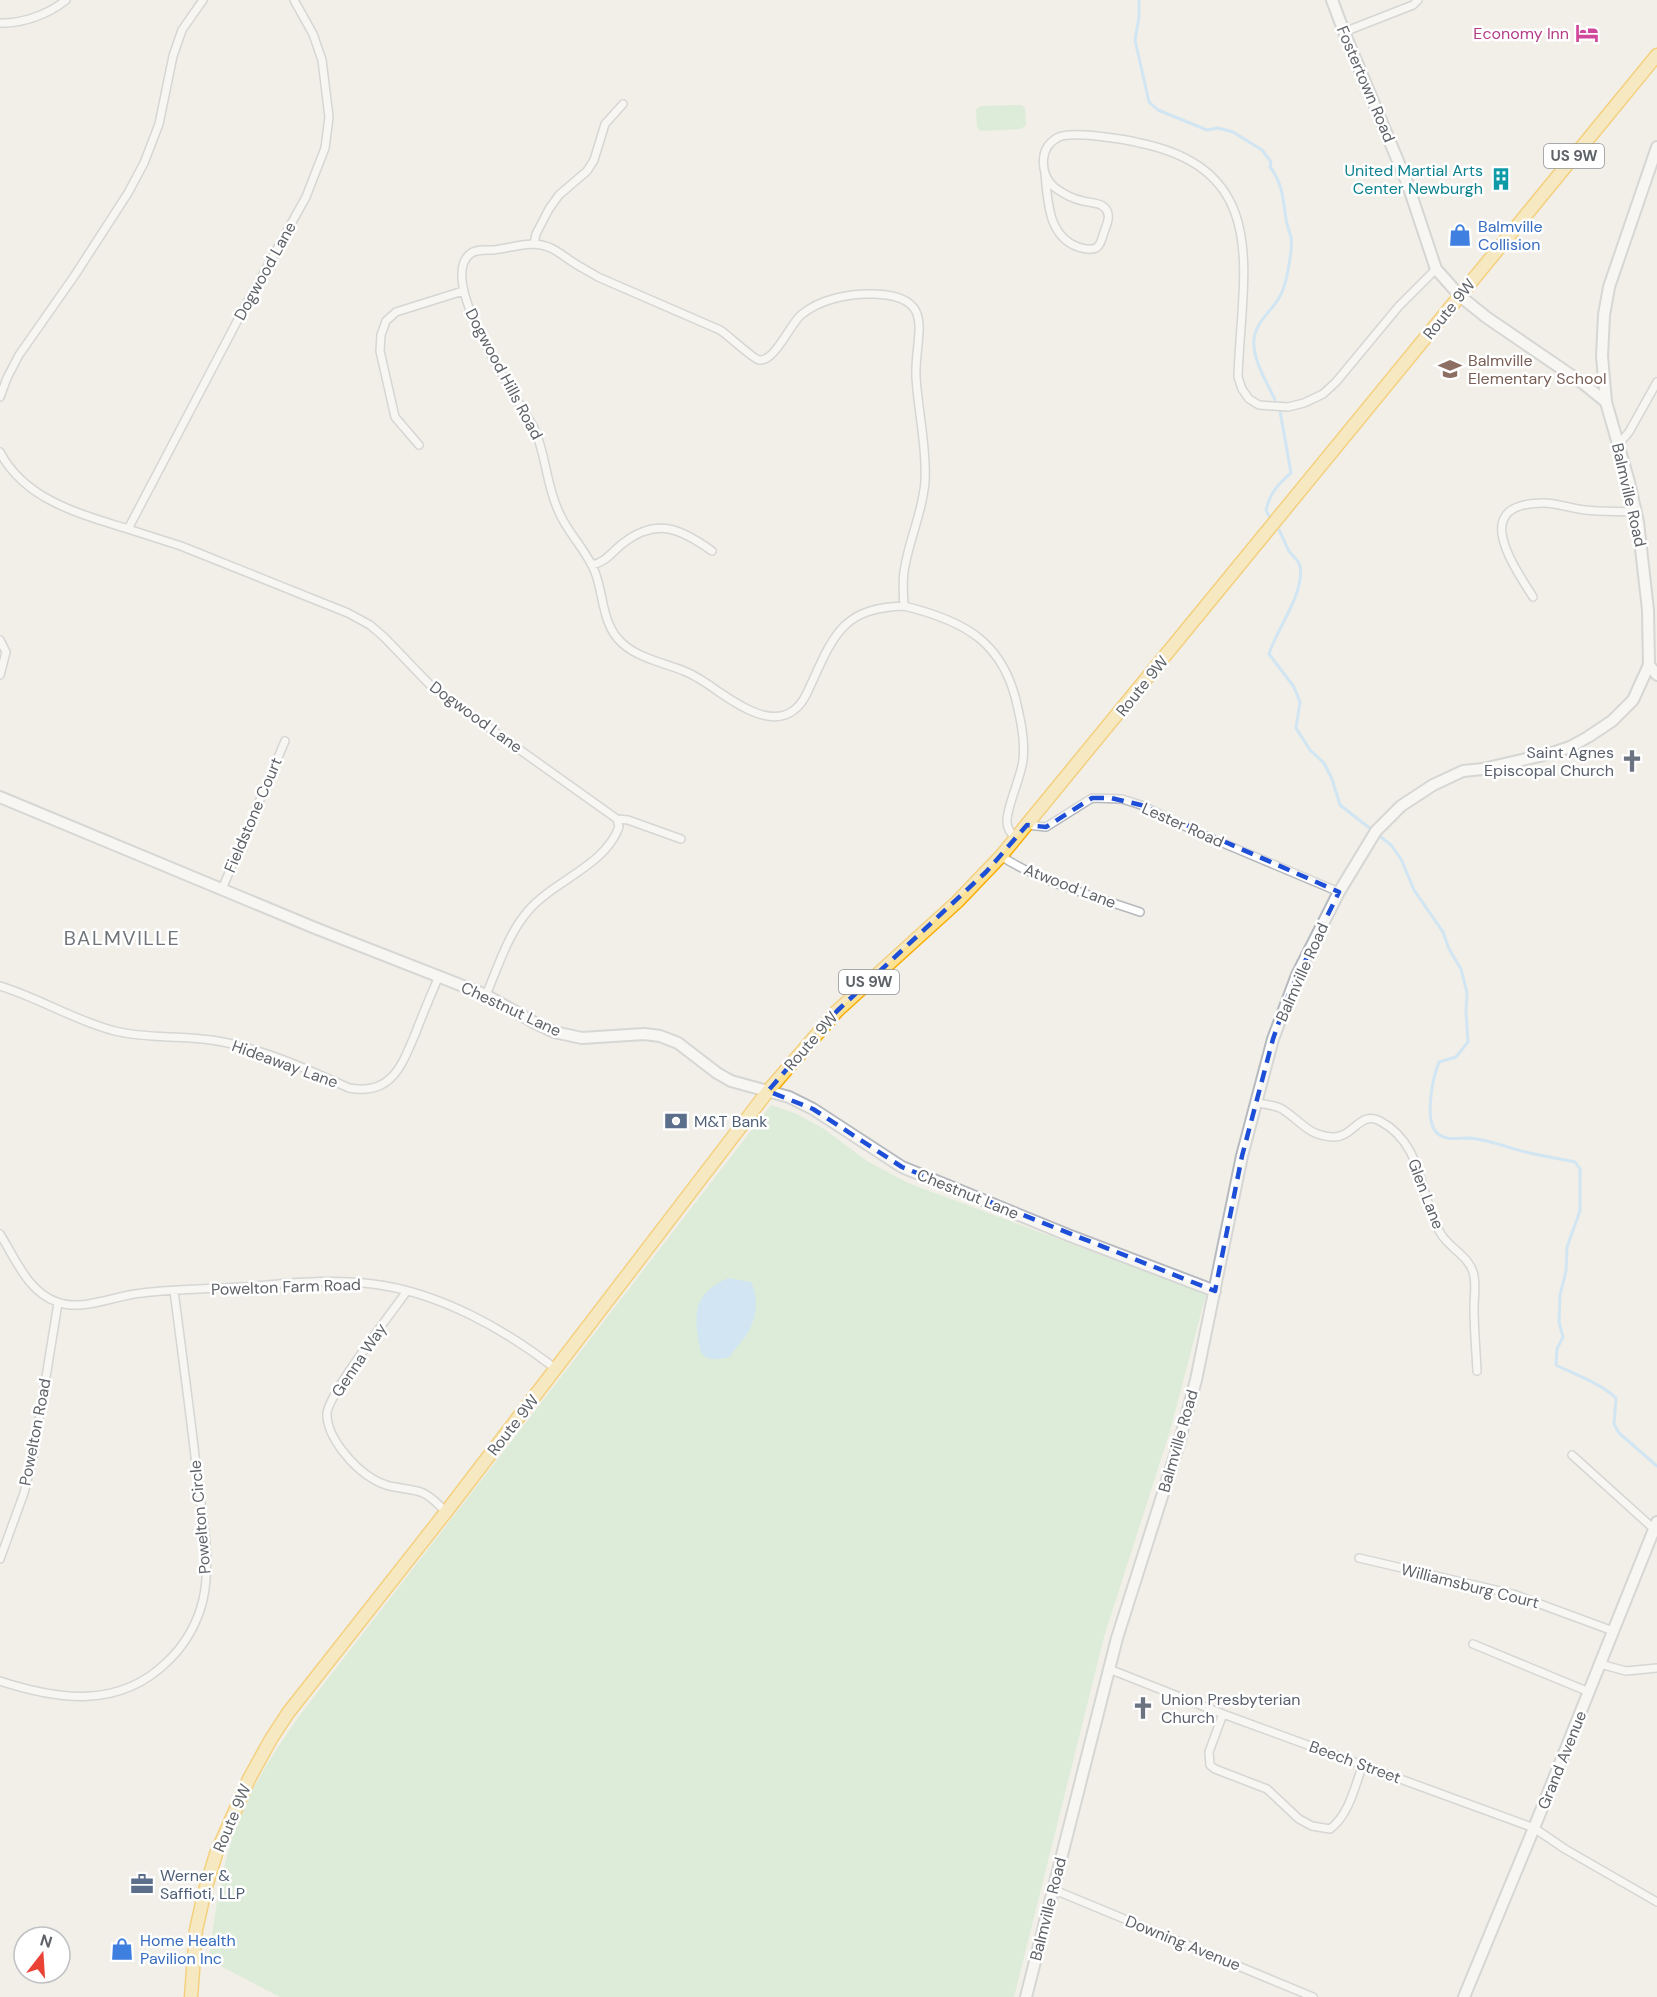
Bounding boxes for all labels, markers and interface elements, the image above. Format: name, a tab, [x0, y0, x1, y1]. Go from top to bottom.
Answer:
hotel icon: Economy Inn	[1574, 20, 1600, 46]
street label: Fostertown Road	[1332, 23, 1400, 145]
place label: Economy Inn	[1473, 23, 1569, 44]
road number: US 9W	[1544, 144, 1604, 168]
place label: United Martial Arts Center Newburgh	[1345, 160, 1483, 199]
building icon: United Martial Arts Center Newburgh	[1488, 166, 1514, 192]
place label: Balmville Collision	[1478, 216, 1543, 255]
street label: Dogwood Lane	[229, 218, 301, 324]
shop icon: Balmville Collision	[1447, 222, 1473, 248]
street label: Route 9W	[1418, 274, 1480, 344]
street label: Dogwood Hills Road	[461, 305, 547, 443]
place label: Balmville Elementary School	[1468, 350, 1606, 389]
school or university icon: Balmville Elementary School	[1437, 356, 1463, 382]
street label: Balmville Road	[1607, 441, 1651, 549]
street label: Route 9W	[1111, 651, 1173, 721]
street label: Dogwood Lane	[425, 676, 527, 758]
place label: Saint Agnes Episcopal Church	[1484, 742, 1614, 781]
church icon: Saint Agnes Episcopal Church	[1619, 748, 1645, 774]
street label: Fieldstone Court	[219, 754, 287, 876]
street label: Lester Road	[1139, 798, 1227, 852]
street label: Atwood Lane	[1021, 859, 1119, 913]
street label: Balmville Road	[1271, 919, 1333, 1025]
district label: BALMVILLE	[64, 925, 180, 951]
road number: US 9W	[839, 970, 899, 994]
street label: Chestnut Lane	[458, 977, 564, 1041]
street label: Route 9W	[779, 1007, 843, 1075]
street label: Hideaway Lane	[229, 1035, 341, 1093]
bank icon: M&T Bank	[663, 1108, 689, 1134]
place label: M&T Bank	[694, 1111, 767, 1132]
street label: Glen Lane	[1403, 1156, 1449, 1232]
street label: Chestnut Lane	[914, 1164, 1022, 1224]
street label: Powelton Farm Road	[211, 1274, 361, 1300]
street label: Genna Way	[327, 1319, 391, 1401]
street label: Powelton Road	[14, 1377, 56, 1487]
street label: Balmville Road	[1153, 1387, 1203, 1495]
street label: Route 9W	[483, 1390, 544, 1460]
street label: Powelton Circle	[185, 1459, 215, 1575]
street label: Williamsburg Court	[1399, 1559, 1541, 1613]
place label: Union Presbyterian Church	[1161, 1689, 1301, 1728]
church icon: Union Presbyterian Church	[1130, 1695, 1156, 1721]
street label: Grand Avenue	[1533, 1708, 1591, 1812]
street label: Beech Street	[1306, 1736, 1404, 1788]
street label: Route 9W	[208, 1780, 256, 1855]
street label: Balmville Road	[1025, 1855, 1071, 1963]
place label: Werner & Saffioti, LLP	[160, 1865, 245, 1904]
office icon: Werner & Saffioti, LLP	[129, 1871, 155, 1897]
street label: Downing Avenue	[1122, 1910, 1244, 1976]
north arrow	[12, 1925, 72, 1985]
text: N	[38, 1929, 55, 1953]
place label: Home Health Pavilion Inc	[140, 1930, 236, 1969]
shop icon: Home Health Pavilion Inc	[109, 1936, 135, 1962]

